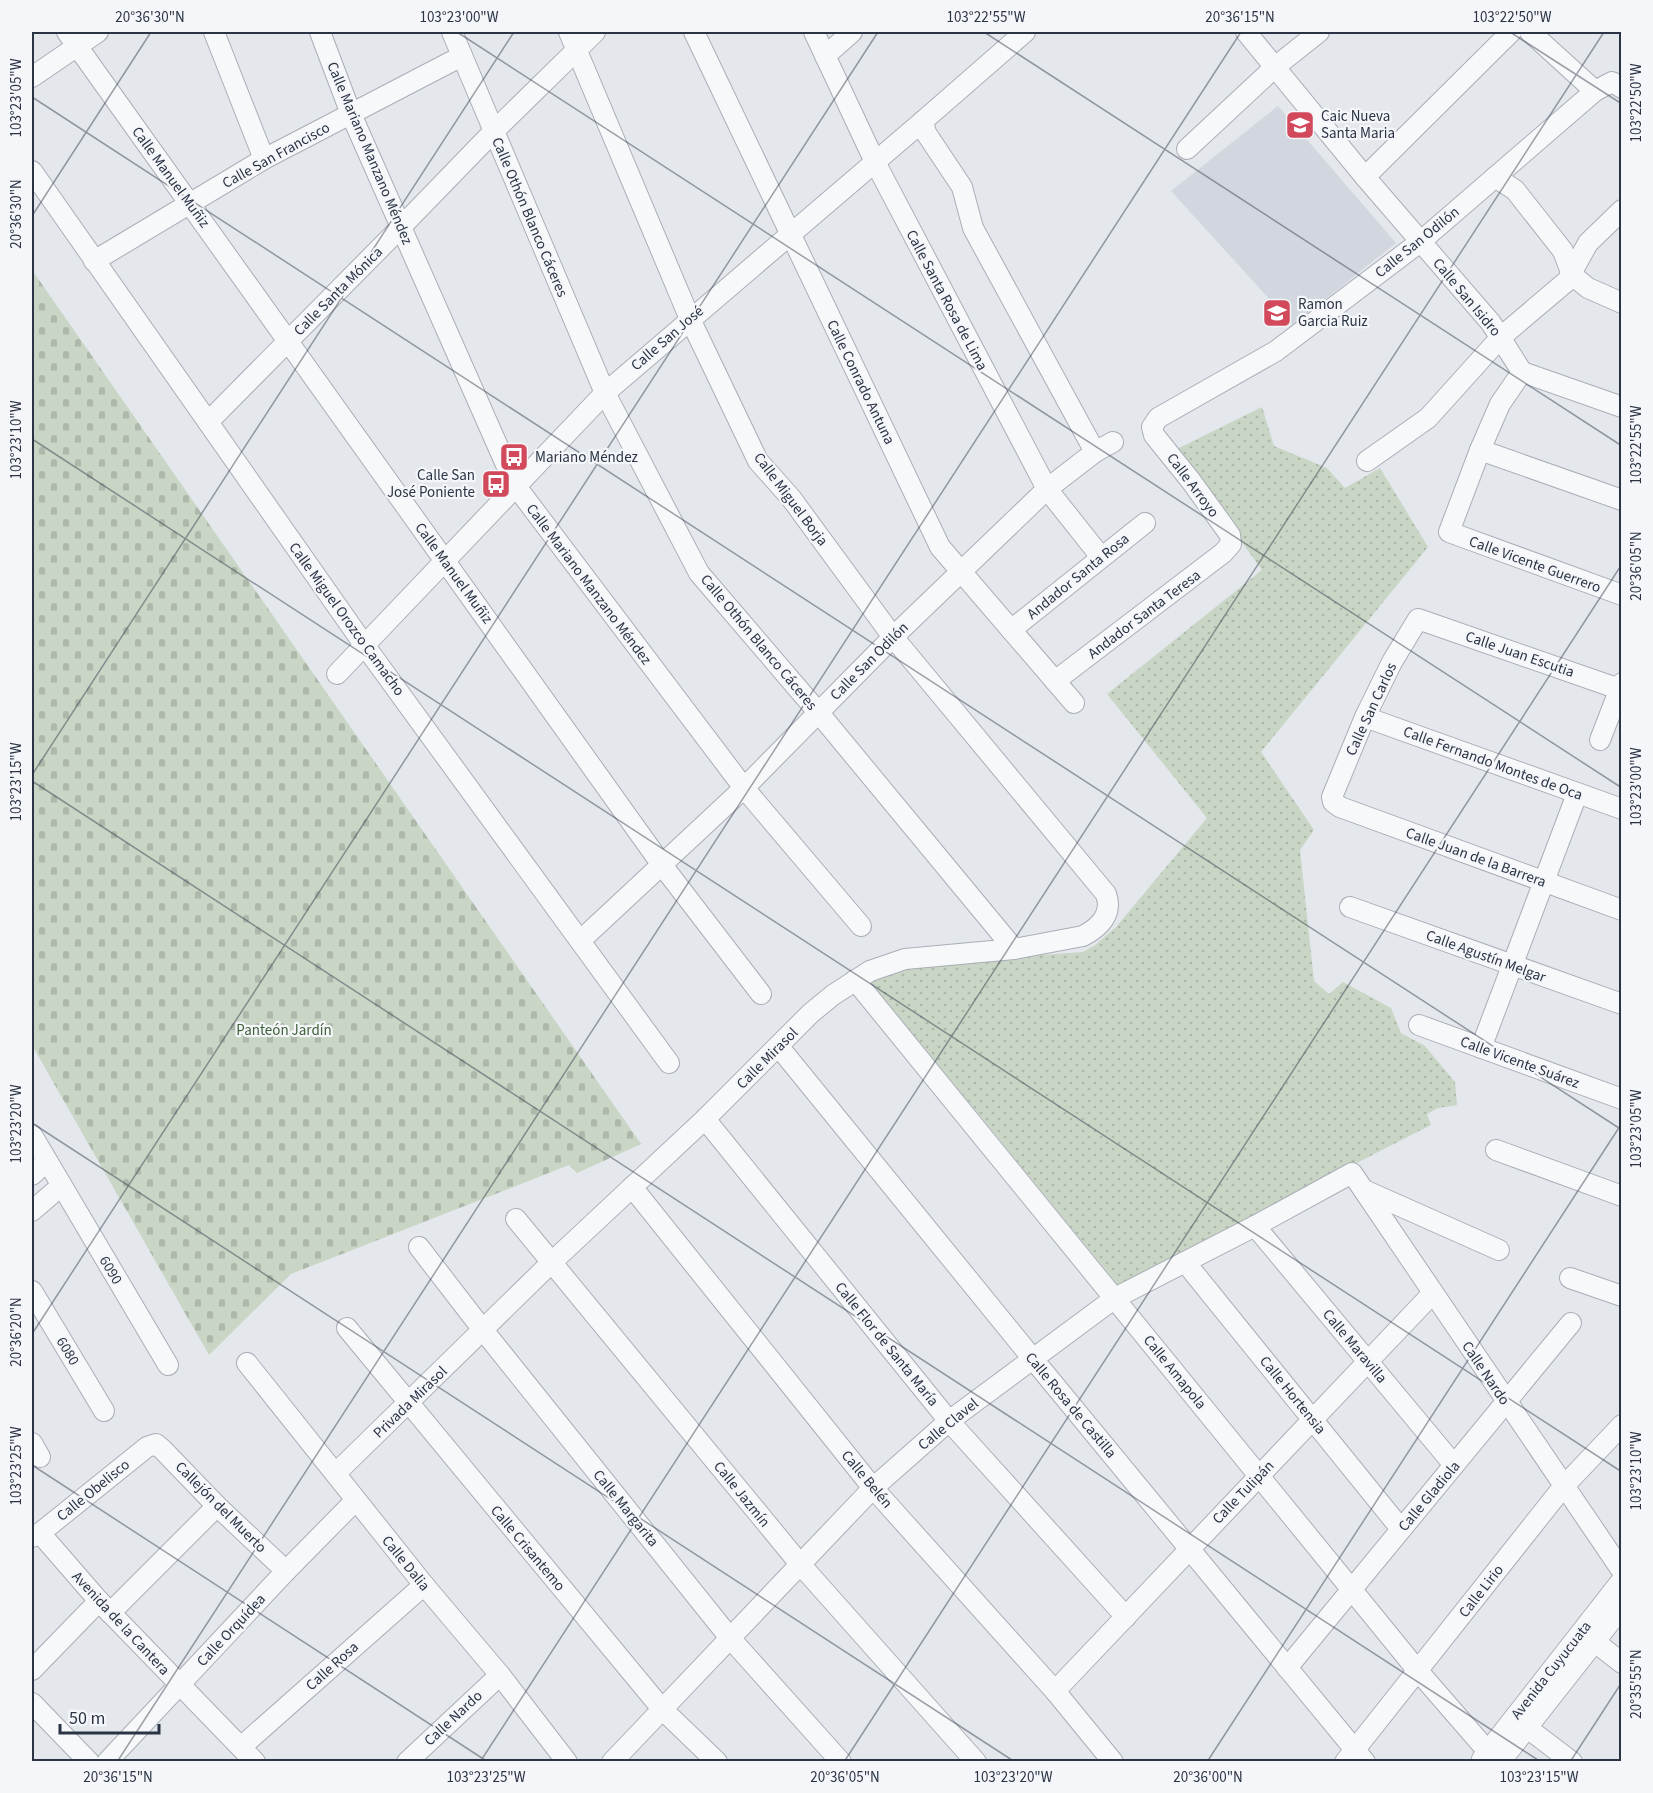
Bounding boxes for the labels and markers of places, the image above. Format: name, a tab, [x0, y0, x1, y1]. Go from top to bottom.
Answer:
place label: Caic Nueva Santa Maria	[1321, 106, 1395, 144]
school or university icon: Caic Nueva Santa Maria	[1284, 109, 1316, 141]
place label: Ramon Garcia Ruiz	[1298, 294, 1368, 332]
school or university icon: Ramon Garcia Ruiz	[1261, 297, 1293, 329]
bus stop icon: Mariano Méndez	[498, 441, 530, 473]
place label: Mariano Méndez	[535, 447, 638, 468]
place label: Calle San José Poniente	[387, 465, 475, 503]
bus stop icon: Calle San José Poniente	[480, 468, 512, 500]

